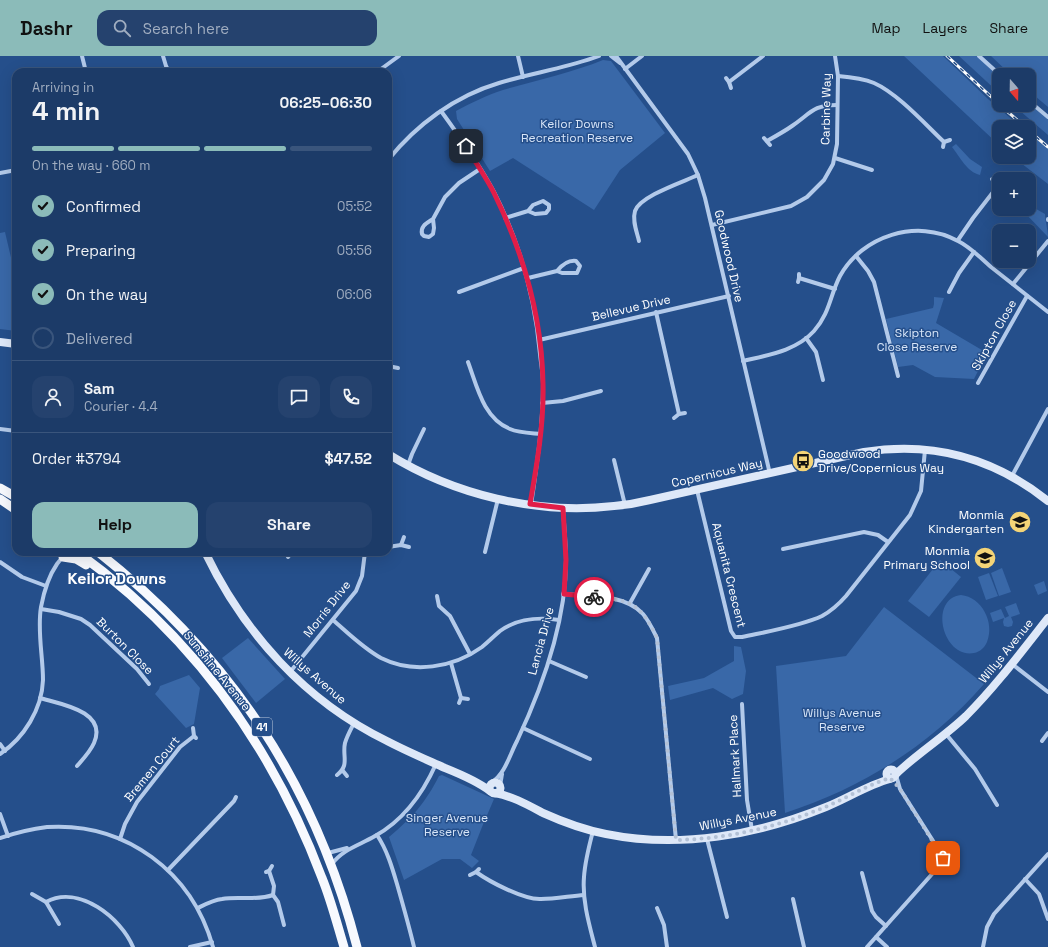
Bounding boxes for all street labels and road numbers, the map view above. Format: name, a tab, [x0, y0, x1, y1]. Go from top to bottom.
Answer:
street label: Carbine Way	[817, 73, 835, 145]
street label: Goodwood Drive	[711, 208, 747, 304]
street label: Bellevue Drive	[590, 291, 672, 325]
street label: Skipton Close	[968, 297, 1020, 373]
street label: Copernicus Way	[670, 455, 764, 491]
street label: Aquanita Crescent	[708, 521, 750, 629]
street label: Morris Drive	[300, 577, 354, 641]
street label: Lancia Drive	[524, 605, 558, 677]
street label: Burton Close	[93, 614, 157, 678]
street label: Willys Avenue	[975, 616, 1037, 686]
street label: Sunshine Avenue	[180, 628, 254, 714]
street label: Willys Avenue	[280, 644, 350, 708]
street label: Hallmark Place	[725, 714, 745, 798]
road number: 41	[252, 718, 272, 736]
street label: Bremen Court	[121, 733, 183, 805]
street label: Willys Avenue	[698, 804, 778, 834]

